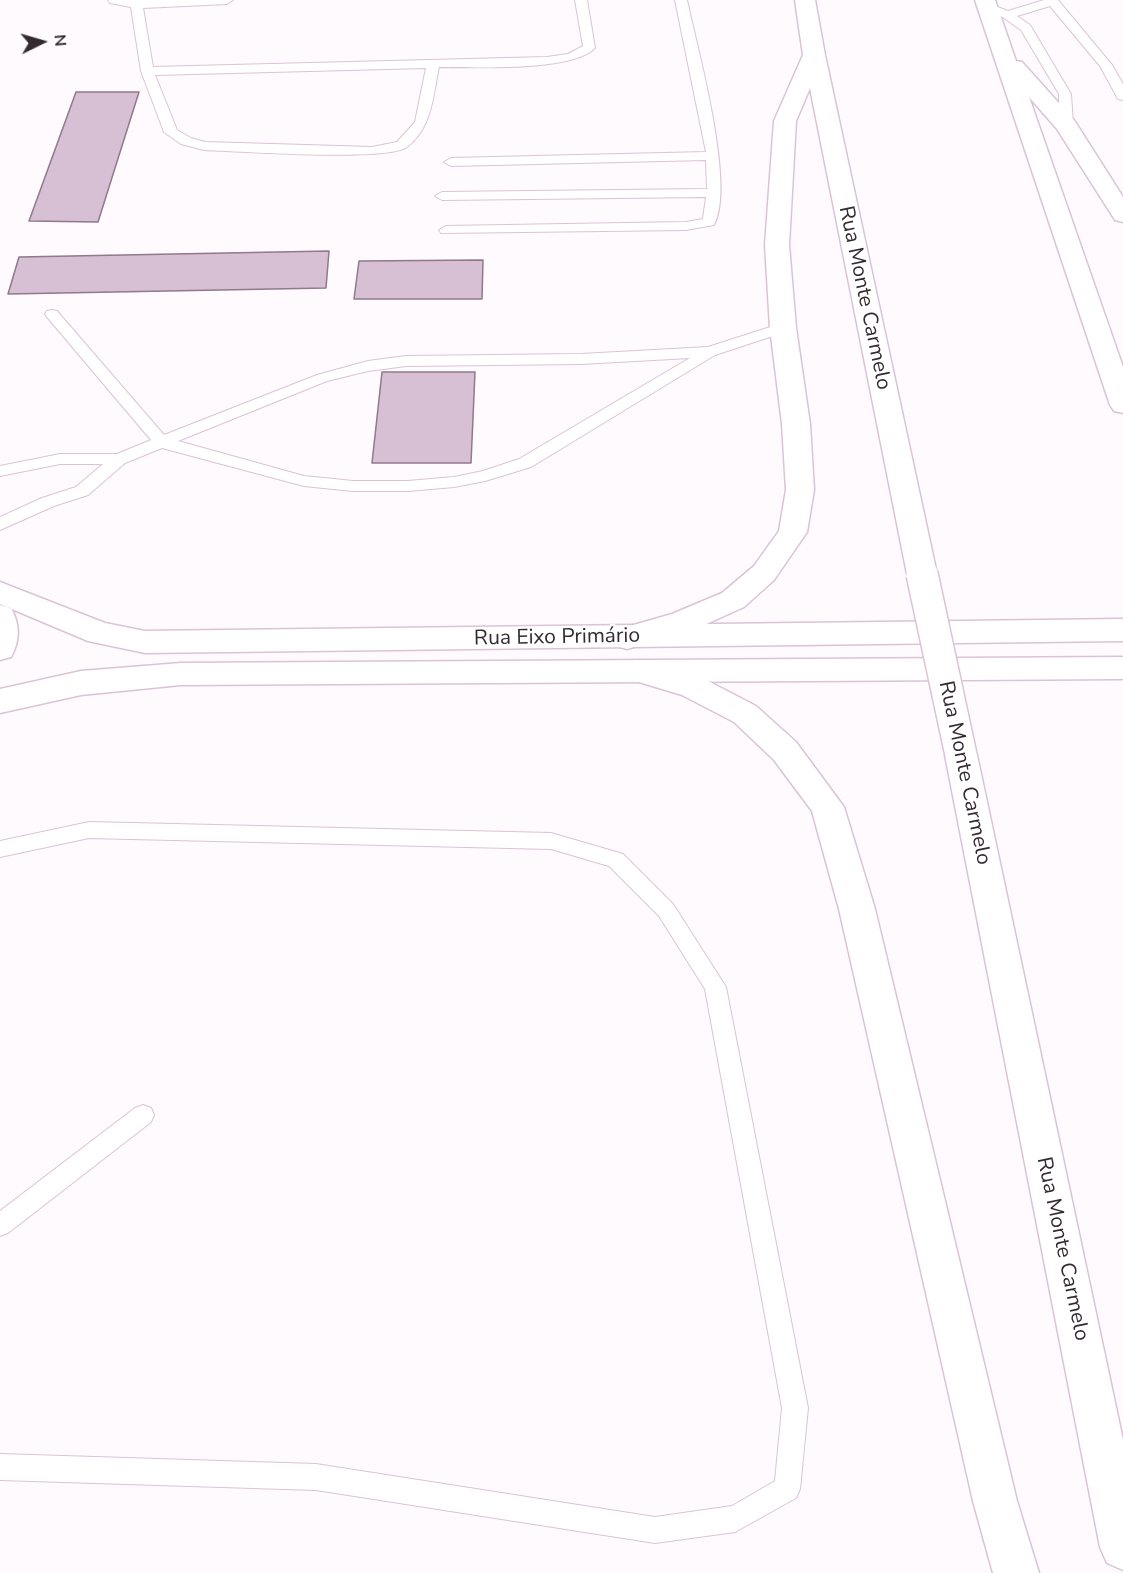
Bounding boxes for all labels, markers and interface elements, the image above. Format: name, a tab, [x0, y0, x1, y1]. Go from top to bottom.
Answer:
north arrow	[12, 12, 72, 72]
text: N	[48, 34, 71, 47]
street label: Rua Monte Carmelo	[832, 204, 896, 392]
street label: Rua Eixo Primário	[474, 624, 640, 652]
street label: Rua Monte Carmelo	[932, 679, 996, 867]
street label: Rua Monte Carmelo	[1030, 1155, 1094, 1343]

